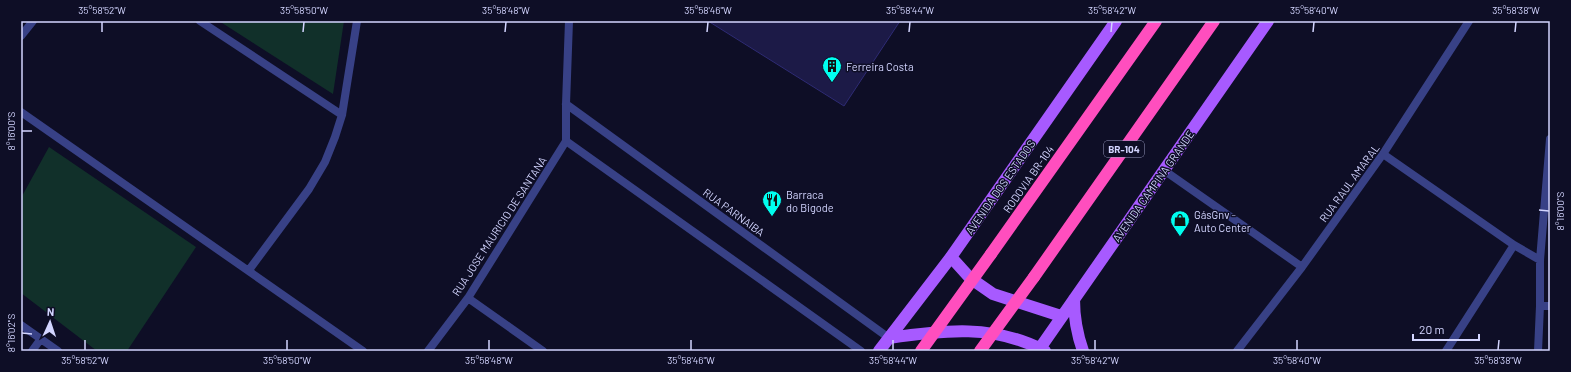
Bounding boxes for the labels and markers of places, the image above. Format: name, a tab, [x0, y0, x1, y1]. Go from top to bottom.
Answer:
building icon: Ferreira Costa	[821, 55, 843, 83]
place label: Ferreira Costa	[846, 60, 914, 73]
place label: Barraca do Bigode	[786, 188, 834, 214]
restaurant icon: Barraca do Bigode	[761, 189, 783, 217]
place label: GásGnv - Auto Center	[1194, 208, 1251, 234]
shop icon: GásGnv - Auto Center	[1169, 209, 1191, 237]

